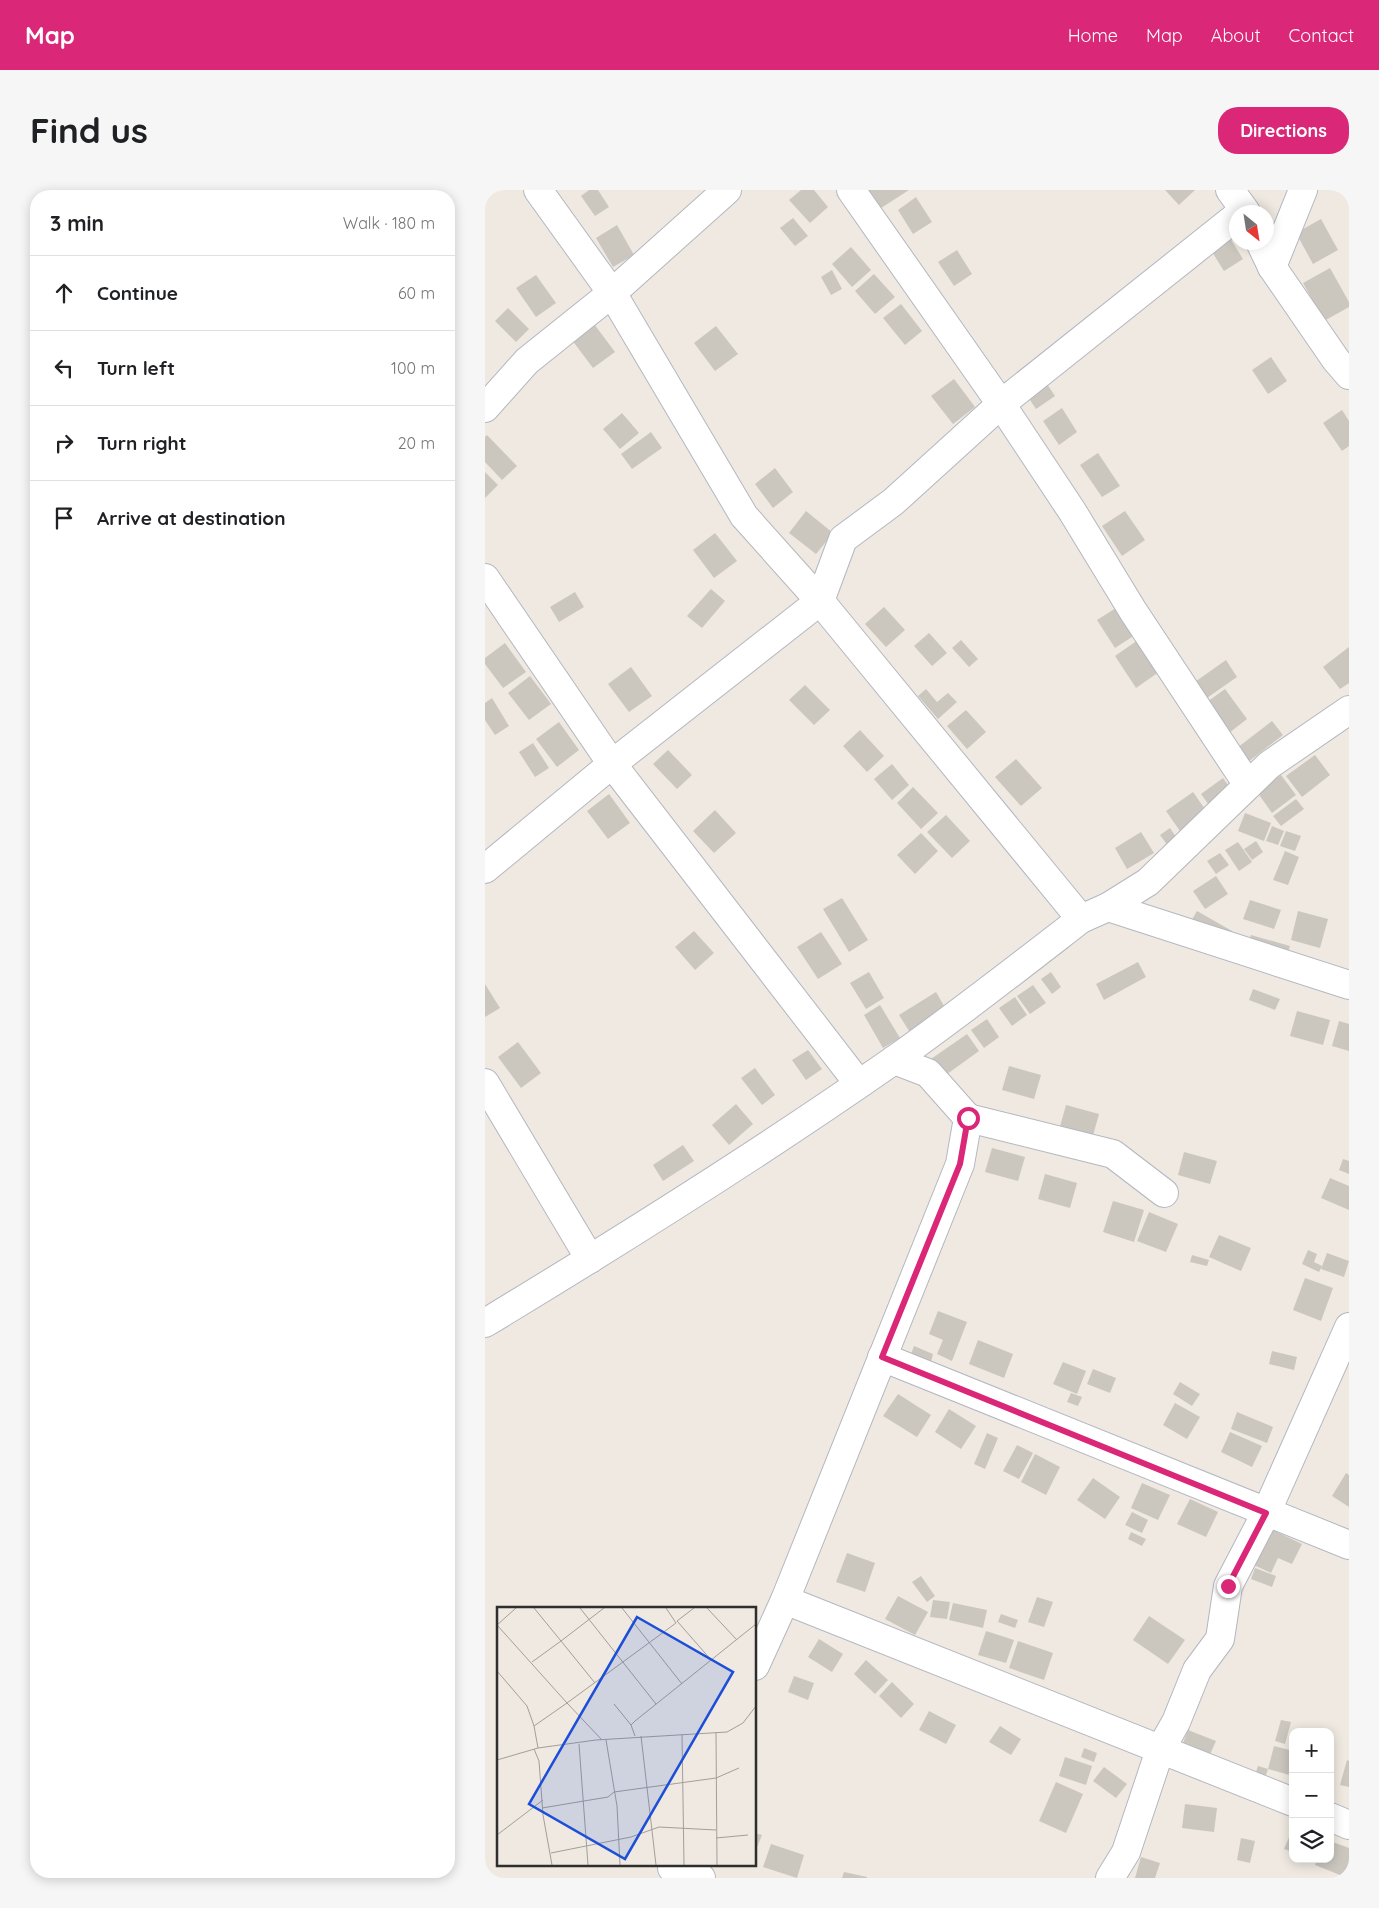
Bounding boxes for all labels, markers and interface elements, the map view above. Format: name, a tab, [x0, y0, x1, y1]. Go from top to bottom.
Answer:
text: Map	[25, 20, 75, 50]
text: Home	[1068, 24, 1118, 47]
text: Map	[1146, 24, 1183, 47]
text: About	[1211, 24, 1261, 47]
text: Contact	[1289, 24, 1354, 47]
button: Directions	[1218, 107, 1349, 154]
text: Find us	[30, 108, 148, 152]
north arrow	[1229, 205, 1274, 250]
text: 3 min	[50, 210, 104, 236]
text: Walk · 180 m	[343, 213, 435, 233]
icon: ahead	[50, 279, 78, 307]
text: Continue	[97, 281, 178, 305]
text: 60 m	[398, 283, 435, 303]
icon: left	[50, 354, 78, 382]
text: Turn left	[97, 356, 175, 380]
text: 100 m	[391, 358, 435, 378]
icon: right	[50, 429, 78, 457]
text: Turn right	[97, 431, 186, 455]
text: 20 m	[398, 433, 435, 453]
icon: arrive	[50, 504, 78, 532]
text: Arrive at destination	[97, 506, 286, 530]
route start	[957, 1107, 980, 1130]
route end	[1217, 1575, 1240, 1598]
inset map	[497, 1607, 756, 1866]
map controls	[1289, 1728, 1334, 1863]
button: +	[1289, 1728, 1334, 1773]
button: −	[1289, 1773, 1334, 1818]
button: layers	[1289, 1818, 1334, 1863]

